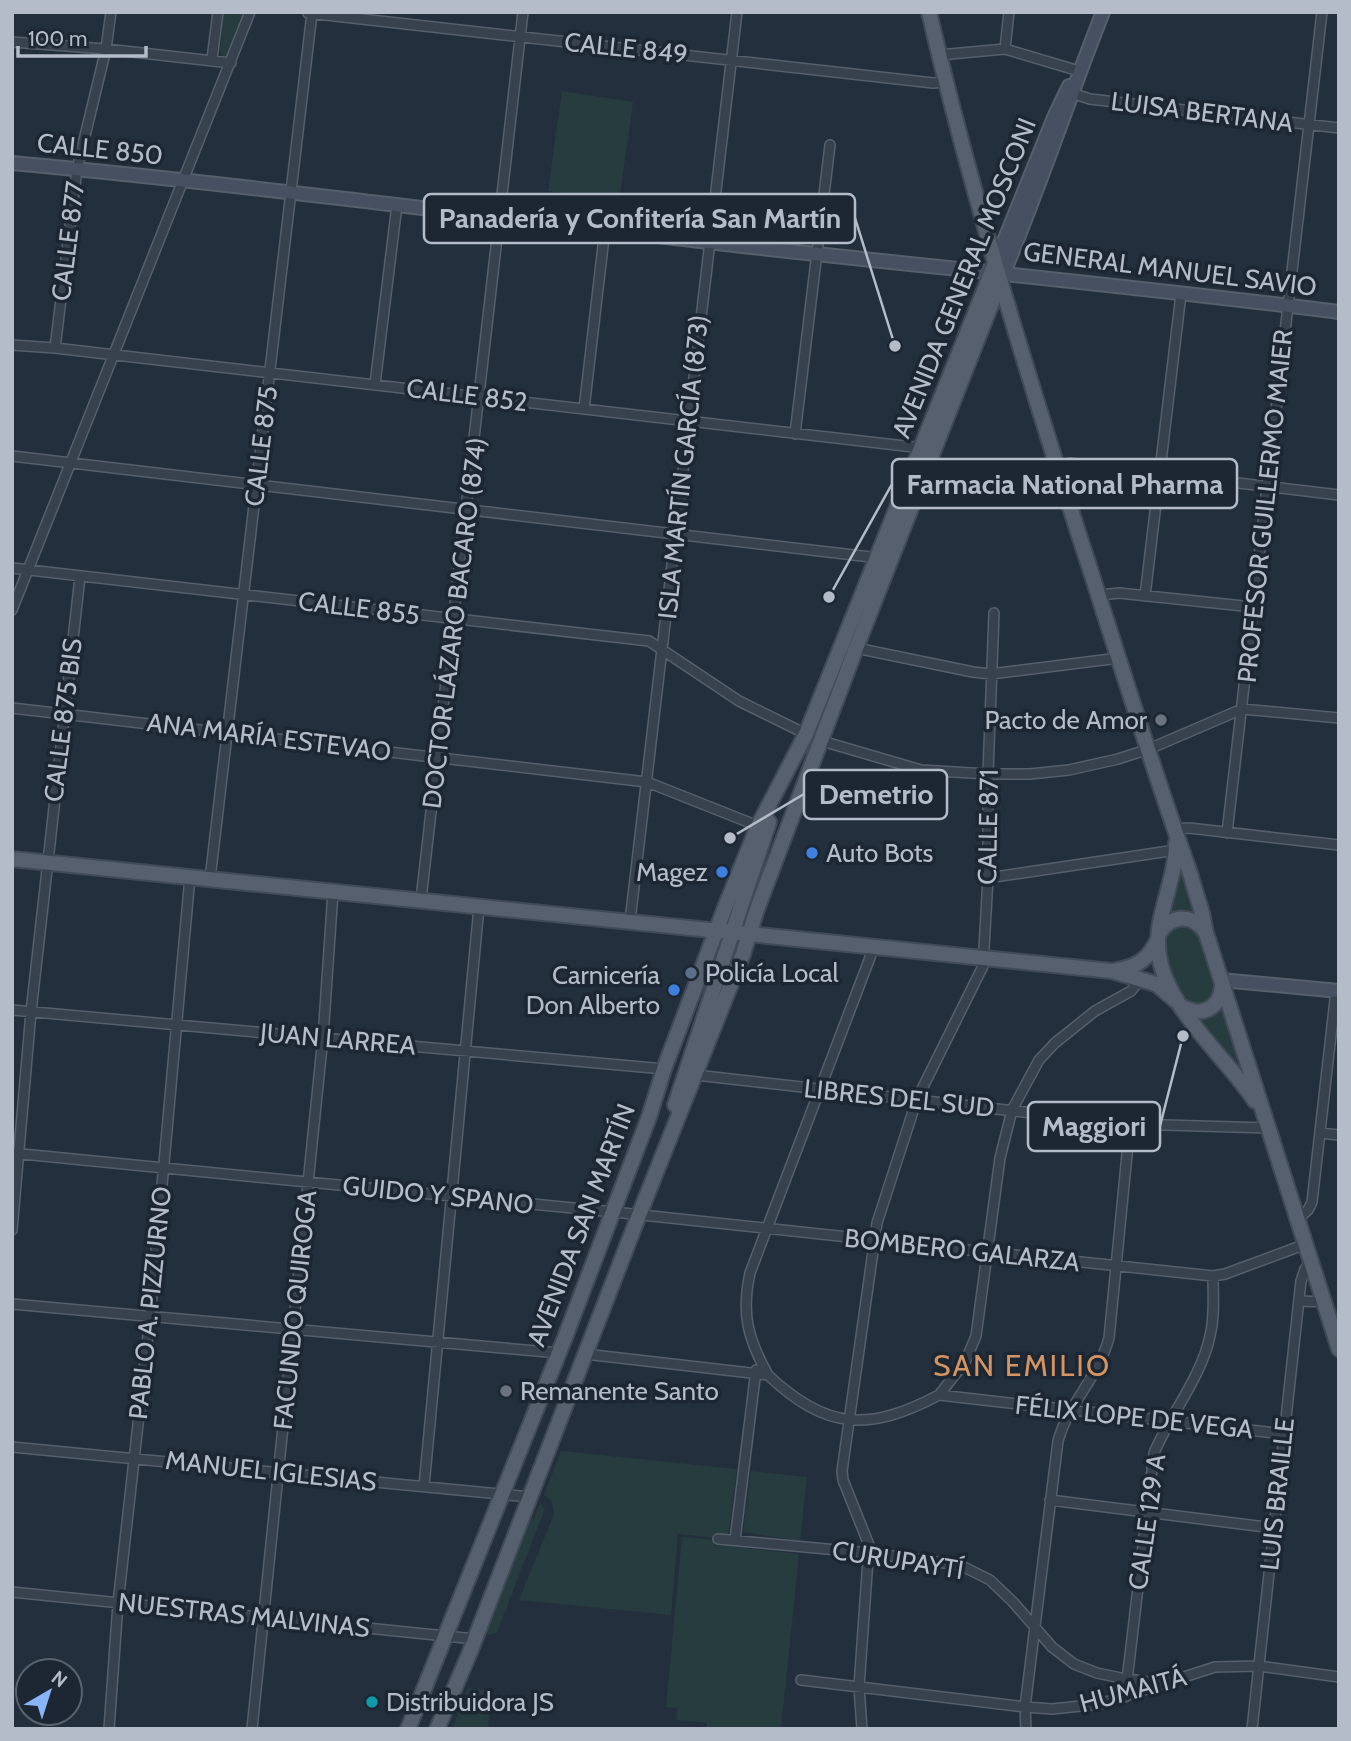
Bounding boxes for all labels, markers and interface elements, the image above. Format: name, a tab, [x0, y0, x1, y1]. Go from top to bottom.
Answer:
scale bar	[18, 14, 145, 58]
text: 100 m	[28, 26, 87, 51]
street label: CALLE 849	[563, 26, 689, 70]
street label: LUISA BERTANA	[1109, 85, 1295, 139]
street label: AVENIDA GENERAL MOSCONI	[885, 113, 1043, 443]
street label: CALLE 850	[36, 126, 164, 172]
street label: CALLE 877	[45, 179, 91, 303]
callout: Panadería y Confitería San Martín	[424, 194, 855, 243]
text: Panadería y Confitería San Martín	[439, 201, 841, 235]
street label: GENERAL MANUEL SAVIO	[1022, 235, 1318, 303]
street label: ISLA MARTÍN GARCÍA (873)	[651, 313, 715, 621]
street label: PROFESOR GUILLERMO MAIER	[1231, 327, 1300, 684]
street label: CALLE 852	[405, 372, 529, 418]
street label: CALLE 875	[238, 384, 284, 508]
street label: DOCTOR LÁZARO BACARO (874)	[415, 436, 493, 810]
callout: Farmacia National Pharma	[892, 459, 1237, 508]
text: Farmacia National Pharma	[907, 467, 1223, 501]
street label: CALLE 855	[296, 585, 422, 631]
street label: CALLE 875 BIS	[37, 636, 89, 804]
place label: Pacto de Amor	[984, 704, 1148, 736]
street label: ANA MARÍA ESTEVAO	[145, 706, 393, 768]
marker: Pacto de Amor	[1153, 712, 1169, 728]
street label: CALLE 871	[971, 769, 1005, 885]
callout: Demetrio	[804, 770, 947, 819]
text: Demetrio	[819, 777, 933, 811]
place label: Auto Bots	[826, 837, 934, 869]
marker: Auto Bots	[804, 845, 820, 861]
place label: Magez	[636, 856, 708, 888]
marker: Magez	[714, 864, 730, 880]
place label: Policía Local	[705, 957, 839, 989]
place label: Carnicería Don Alberto	[526, 959, 661, 1021]
marker: Policía Local	[683, 965, 699, 981]
marker: Carnicería Don Alberto	[666, 982, 682, 998]
street label: JUAN LARREA	[258, 1016, 417, 1062]
street label: LIBRES DEL SUD	[802, 1072, 996, 1124]
street label: AVENIDA SAN MARTÍN	[520, 1099, 642, 1351]
callout: Maggiori	[1028, 1102, 1160, 1151]
text: Maggiori	[1042, 1109, 1146, 1143]
street label: GUIDO Y SPANO	[341, 1169, 535, 1221]
street label: PABLO A. PIZZURNO	[122, 1185, 178, 1421]
street label: FACUNDO QUIROGA	[267, 1189, 323, 1431]
street label: BOMBERO GALARZA	[843, 1222, 1081, 1278]
district label: SAN EMILIO	[933, 1347, 1111, 1384]
place label: Remanente Santo	[520, 1375, 719, 1407]
marker: Remanente Santo	[498, 1383, 514, 1399]
street label: FÉLIX LOPE DE VEGA	[1013, 1389, 1255, 1445]
street label: LUIS BRAILLE	[1253, 1416, 1301, 1572]
street label: MANUEL IGLESIAS	[164, 1444, 378, 1498]
street label: CALLE 129 A	[1122, 1452, 1172, 1592]
street label: CURUPAYTÍ	[830, 1534, 966, 1586]
street label: NUESTRAS MALVINAS	[117, 1586, 371, 1644]
north arrow	[14, 1657, 84, 1727]
street label: HUMAITÁ	[1076, 1660, 1190, 1720]
text: N	[47, 1666, 72, 1692]
place label: Distribuidora JS	[386, 1686, 554, 1718]
marker: Distribuidora JS	[364, 1694, 380, 1710]

